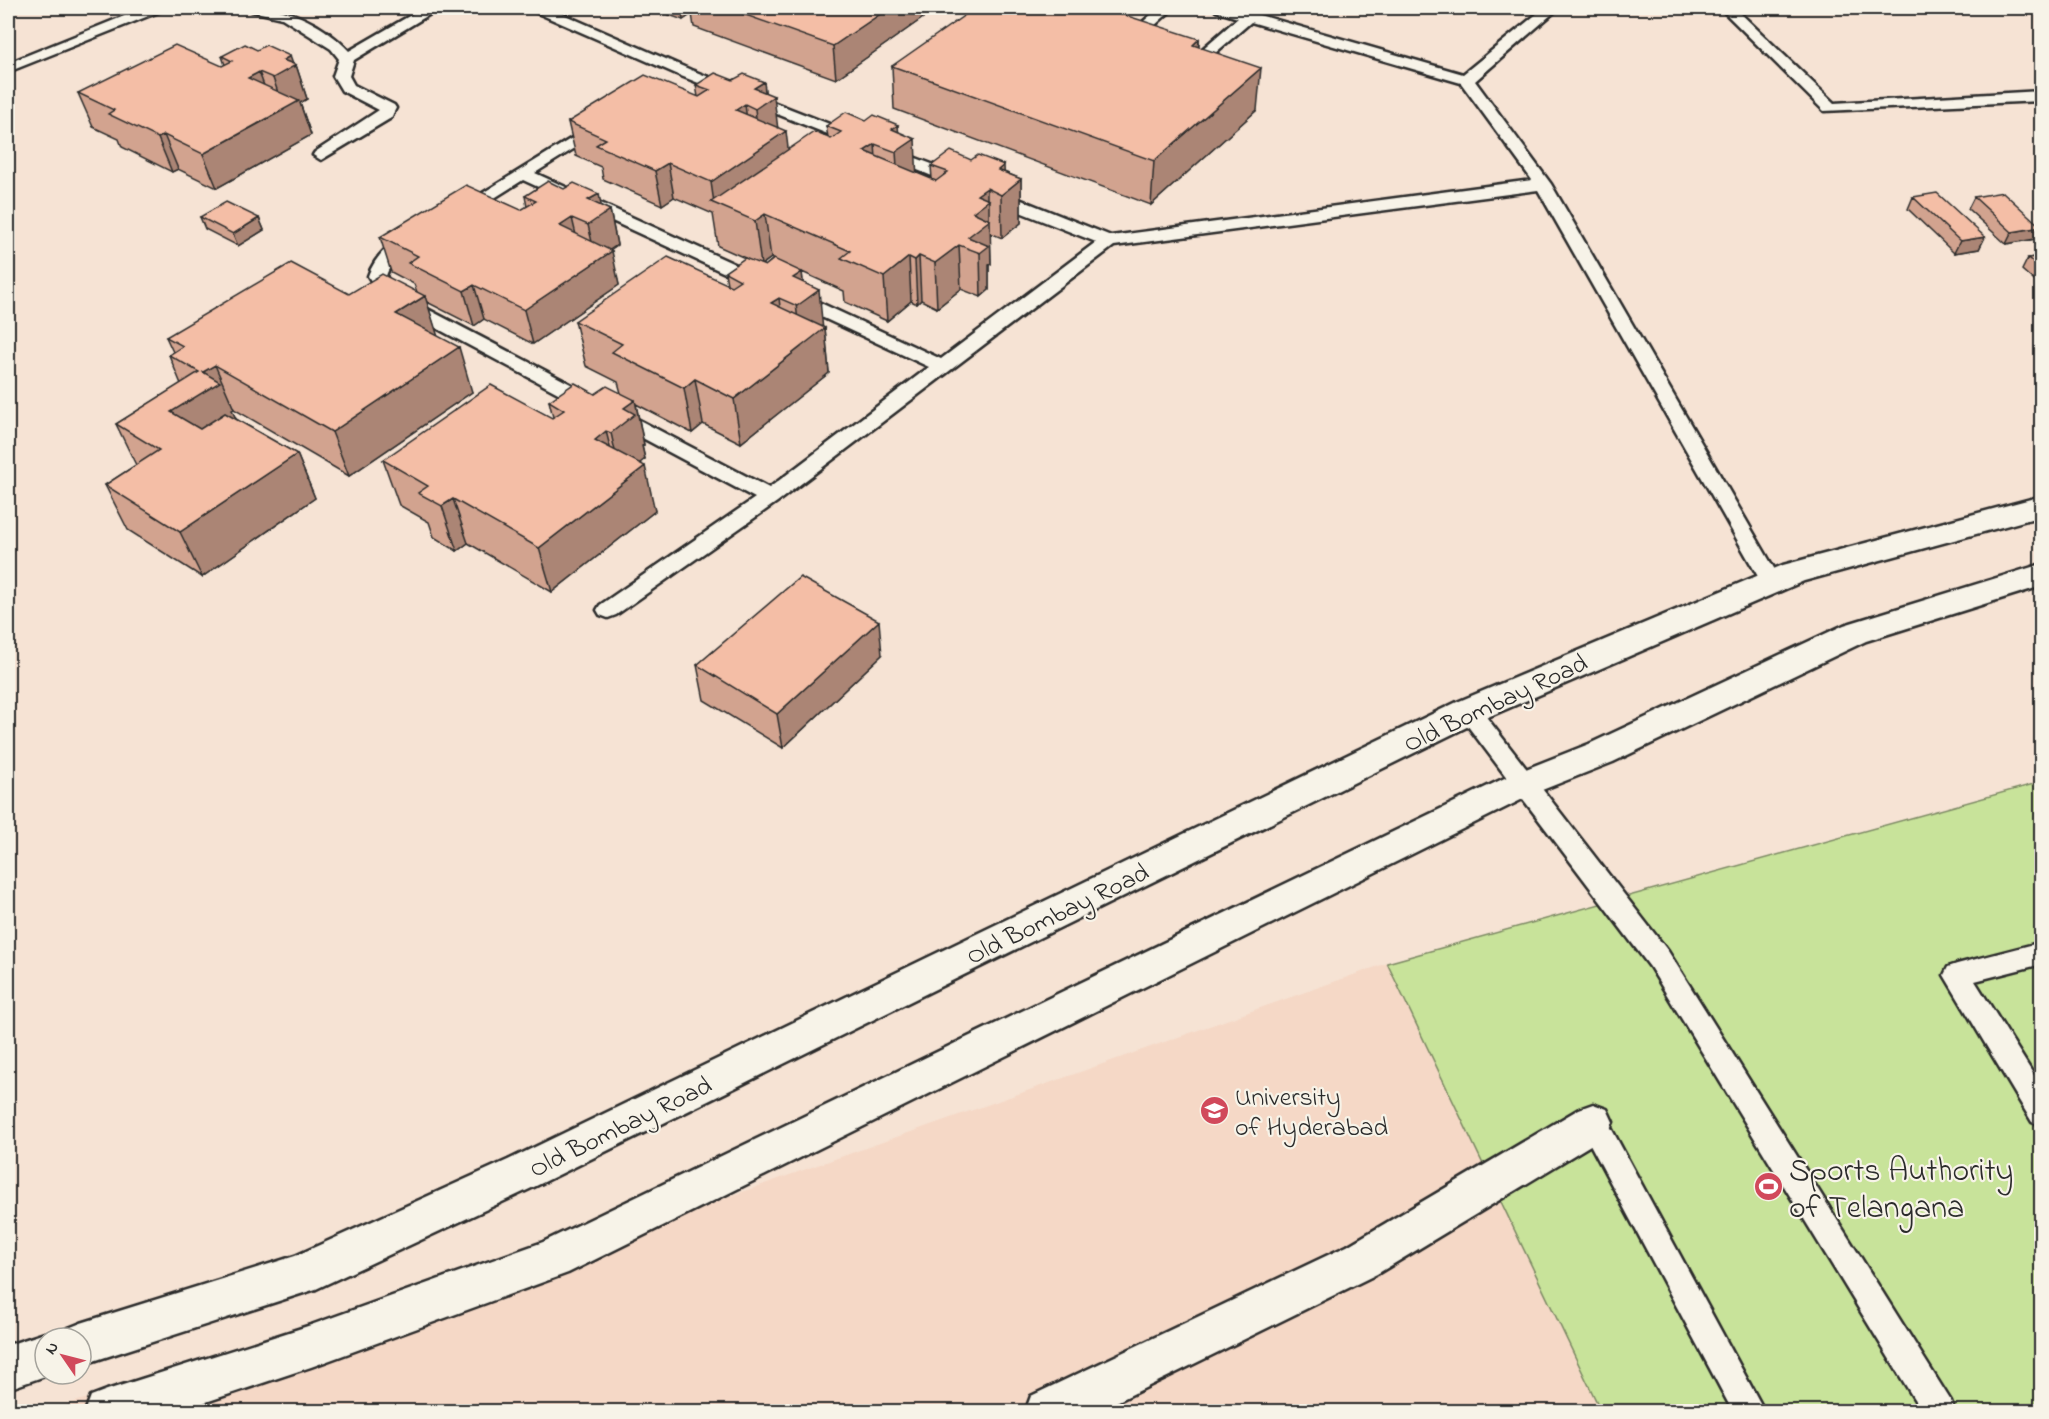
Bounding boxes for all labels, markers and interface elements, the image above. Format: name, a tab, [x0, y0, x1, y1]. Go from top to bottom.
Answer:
street label: Old Bombay Road	[1398, 645, 1595, 764]
street label: Old Bombay Road	[961, 855, 1156, 976]
street label: Old Bombay Road	[524, 1068, 719, 1189]
place label: University of Hyderabad	[1235, 1080, 1389, 1148]
school or university icon: University of Hyderabad	[1198, 1095, 1230, 1127]
place label: Sports Authority of Telangana	[1789, 1149, 2013, 1233]
sports icon: Sports Authority of Telangana	[1752, 1171, 1784, 1203]
north arrow	[33, 1326, 93, 1386]
text: N	[39, 1337, 65, 1360]

